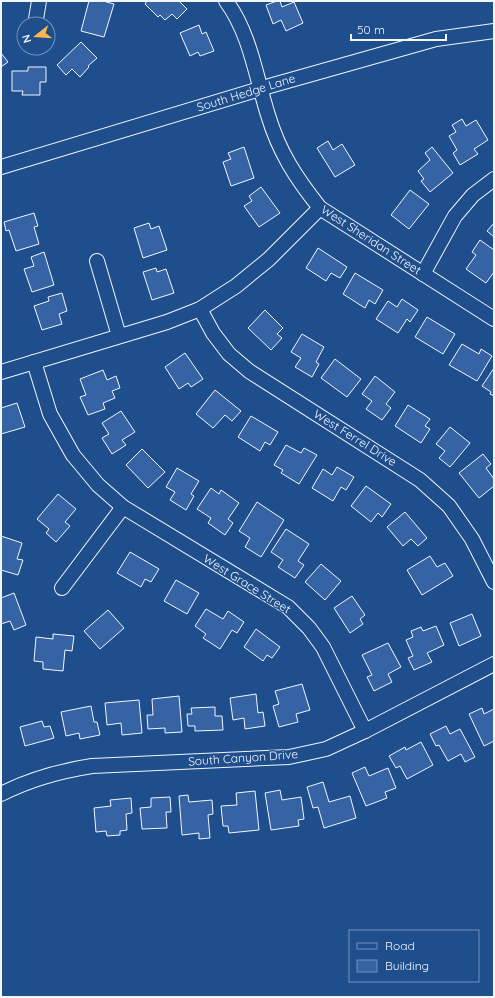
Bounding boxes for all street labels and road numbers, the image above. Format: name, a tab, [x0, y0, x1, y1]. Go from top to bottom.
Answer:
street label: South Hedge Lane	[195, 70, 297, 115]
street label: West Sheridan Street	[318, 202, 424, 278]
street label: West Ferrel Drive	[311, 406, 400, 469]
street label: West Grace Street	[201, 551, 294, 617]
street label: South Canyon Drive	[188, 746, 299, 769]

